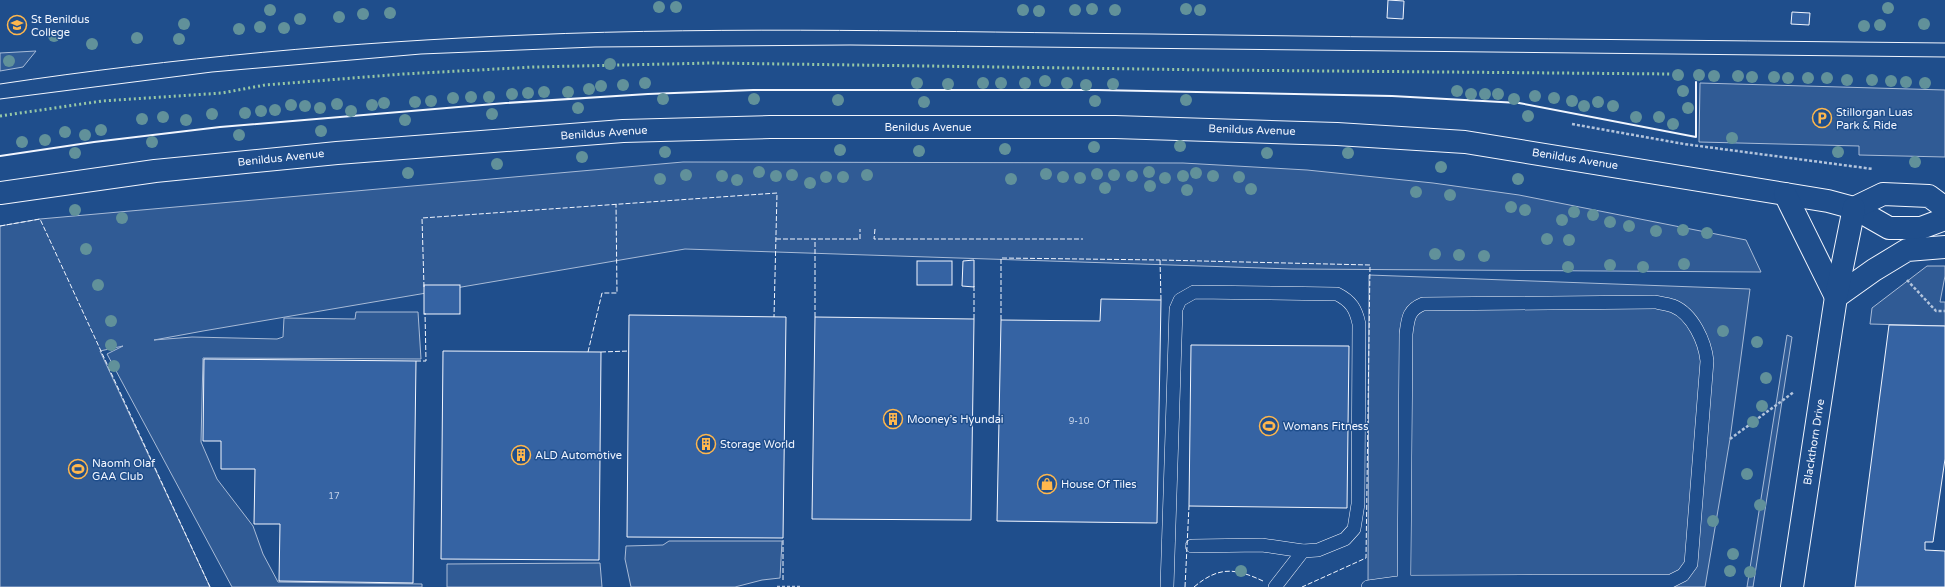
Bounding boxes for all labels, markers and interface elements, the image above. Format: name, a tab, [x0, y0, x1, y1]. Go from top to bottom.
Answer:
place label: St Benildus College	[31, 13, 90, 39]
school or university icon: St Benildus College	[6, 14, 28, 36]
place label: Stillorgan Luas Park & Ride	[1836, 106, 1913, 132]
parking icon: Stillorgan Luas Park & Ride	[1811, 107, 1833, 129]
street label: Benildus Avenue	[884, 121, 972, 134]
street label: Benildus Avenue	[1208, 122, 1296, 138]
street label: Benildus Avenue	[560, 123, 648, 143]
street label: Benildus Avenue	[1531, 146, 1619, 172]
street label: Benildus Avenue	[237, 147, 325, 169]
street label: Blackthorn Drive	[1801, 398, 1827, 486]
building icon: Mooney’s Hyundai	[882, 408, 904, 430]
place label: Mooney’s Hyundai	[907, 413, 1004, 426]
sports icon: Womans Fitness	[1258, 415, 1280, 437]
house number: 9-10	[1069, 416, 1090, 427]
place label: Womans Fitness	[1283, 420, 1368, 433]
building icon: Storage World	[695, 433, 717, 455]
place label: Storage World	[720, 438, 795, 451]
building icon: ALD Automotive	[510, 444, 532, 466]
place label: ALD Automotive	[535, 449, 622, 462]
place label: Naomh Olaf GAA Club	[92, 457, 156, 483]
sports icon: Naomh Olaf GAA Club	[67, 458, 89, 480]
shop icon: House Of Tiles	[1036, 473, 1058, 495]
place label: House Of Tiles	[1061, 478, 1136, 491]
house number: 17	[328, 491, 340, 502]

